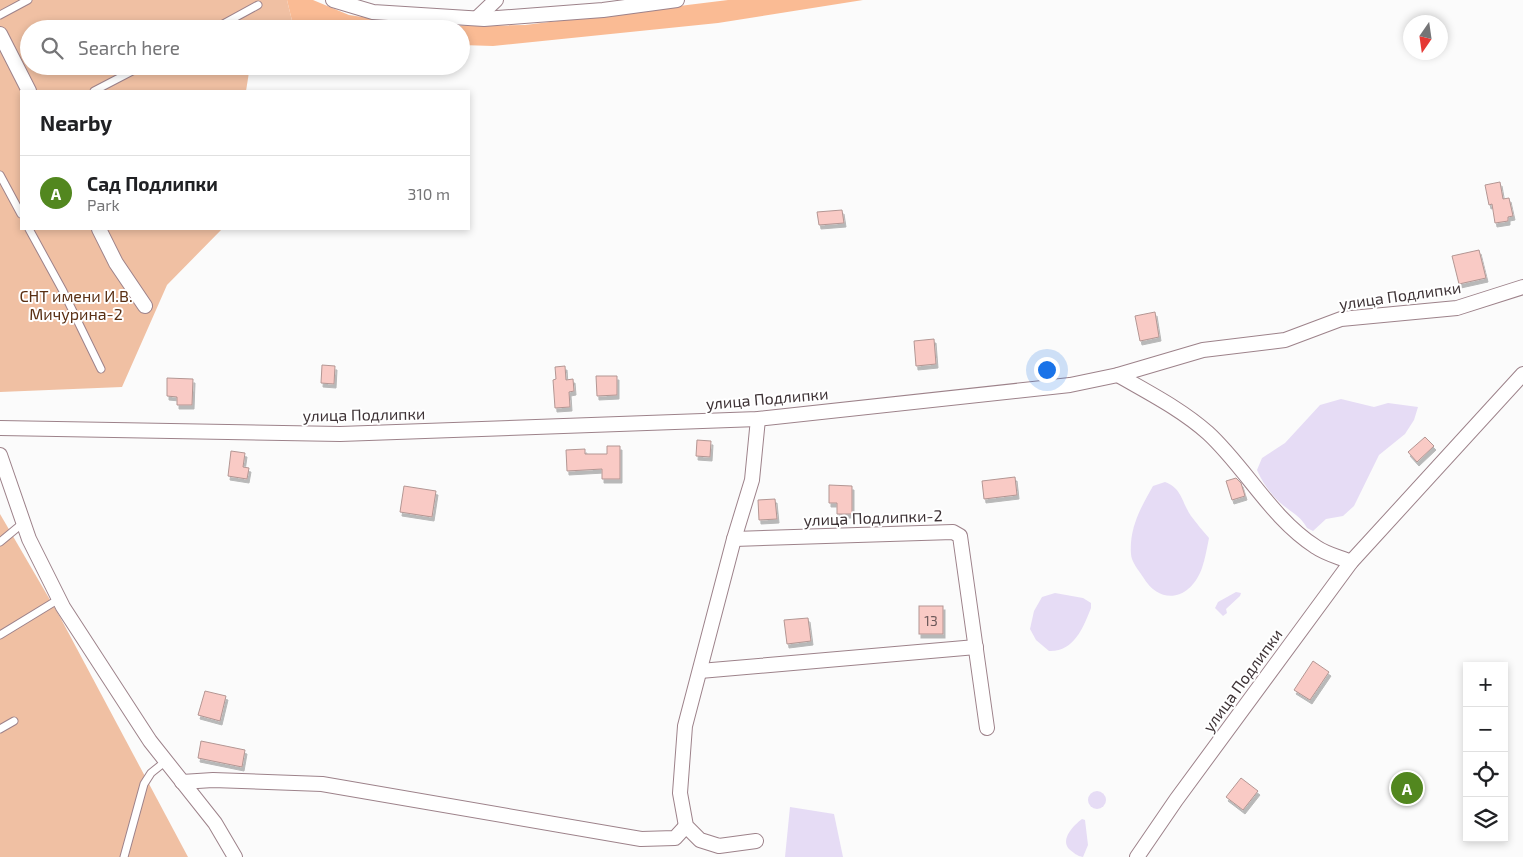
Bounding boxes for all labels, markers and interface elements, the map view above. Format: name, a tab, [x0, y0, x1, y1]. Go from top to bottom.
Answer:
north arrow	[1403, 15, 1448, 60]
search box	[20, 20, 470, 75]
icon: search	[38, 34, 66, 62]
text: Search here	[78, 36, 180, 59]
text: Nearby	[40, 110, 112, 135]
text: Сад Подлипки	[87, 172, 218, 195]
text: A	[51, 184, 61, 203]
text: 310 m	[408, 184, 450, 203]
text: Park	[87, 195, 120, 214]
street label: улица Подлипки	[1338, 277, 1462, 314]
park label: СНТ имени И.В. Мичурина-2	[19, 286, 133, 324]
your location	[1034, 357, 1060, 383]
street label: улица Подлипки	[705, 383, 829, 414]
street label: улица Подлипки	[302, 403, 426, 426]
street label: улица Подлипки-2	[803, 505, 943, 530]
house number: 13	[924, 612, 938, 629]
street label: улица Подлипки	[1198, 625, 1287, 736]
map controls	[1463, 662, 1508, 842]
button: +	[1463, 662, 1508, 707]
button: −	[1463, 707, 1508, 752]
button: locate	[1463, 752, 1508, 797]
pin: A	[1391, 769, 1423, 807]
button: layers	[1463, 797, 1508, 842]

